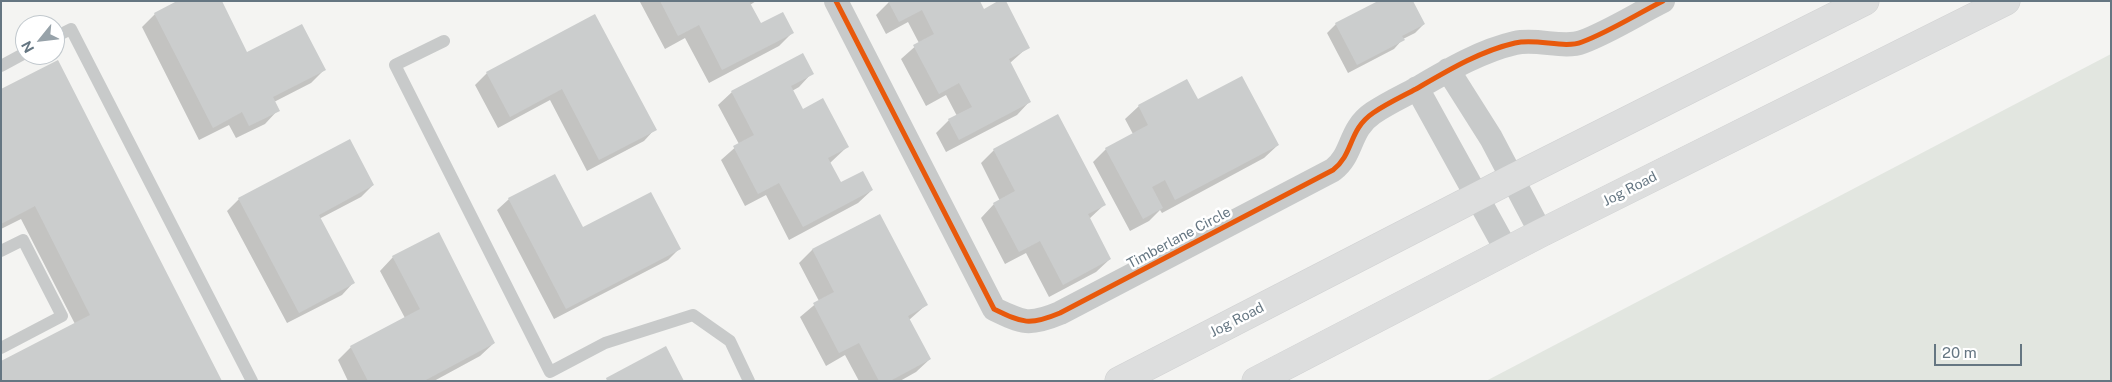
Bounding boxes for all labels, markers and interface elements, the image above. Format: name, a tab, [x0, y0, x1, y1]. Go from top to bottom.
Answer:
north arrow	[15, 15, 65, 65]
text: N	[18, 38, 37, 55]
street label: Jog Road	[1600, 168, 1660, 210]
street label: Timberlane Circle	[1124, 204, 1234, 272]
street label: Jog Road	[1207, 299, 1267, 341]
scale bar	[1937, 334, 2024, 366]
text: 20 m	[1942, 344, 1977, 361]

